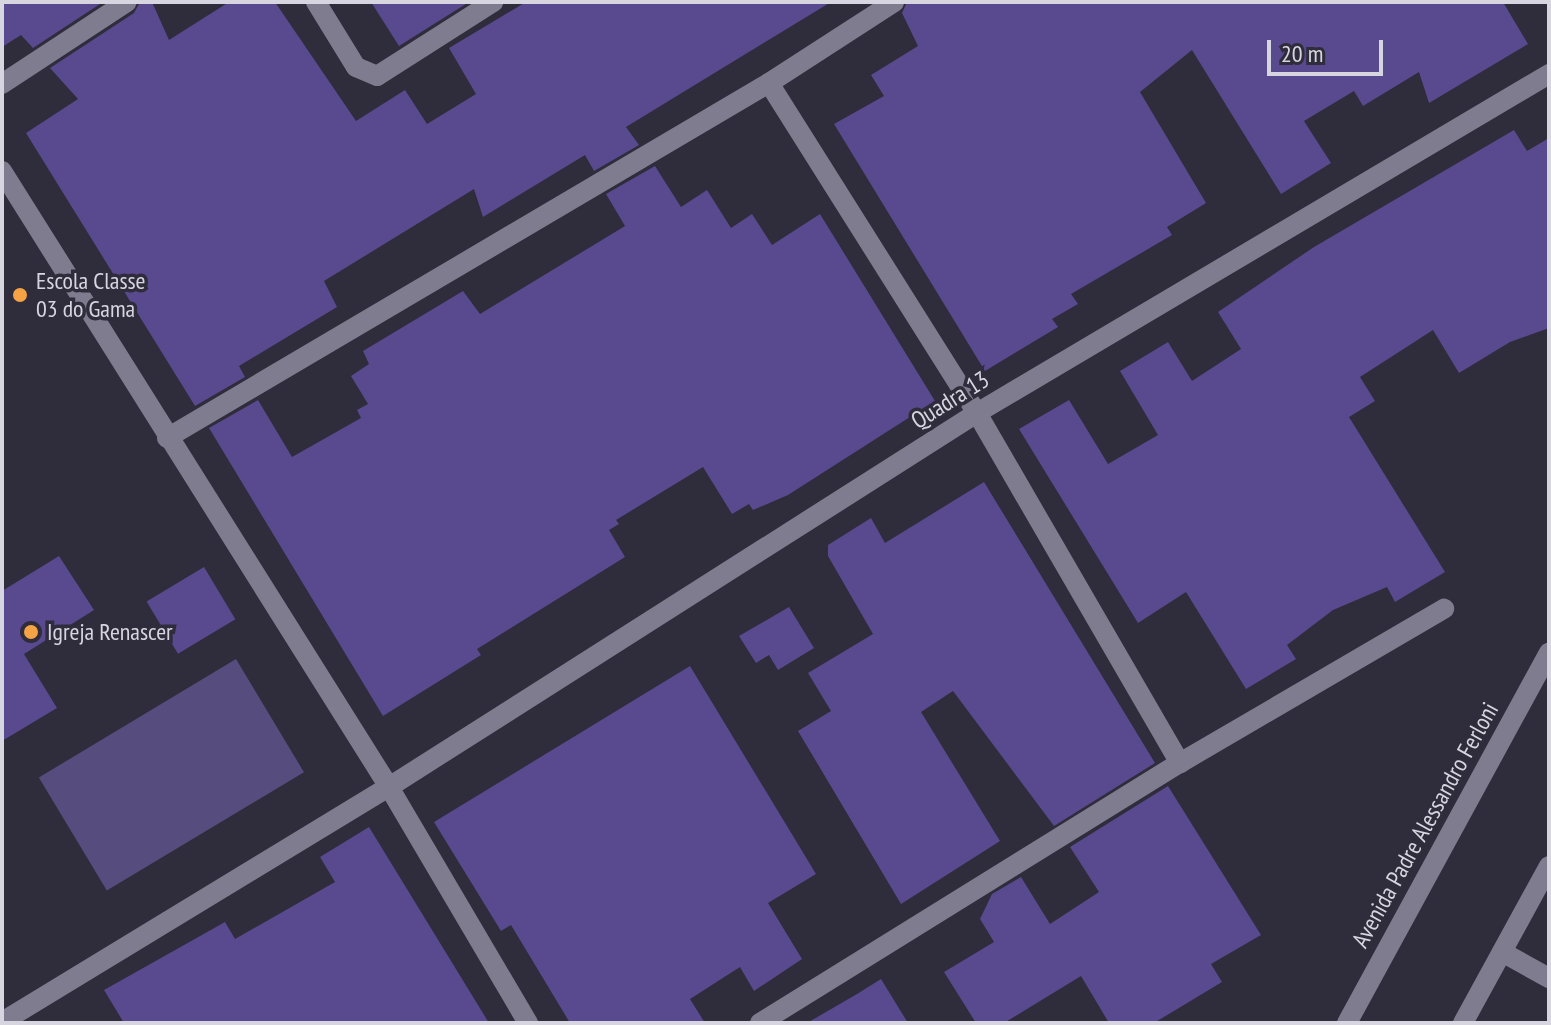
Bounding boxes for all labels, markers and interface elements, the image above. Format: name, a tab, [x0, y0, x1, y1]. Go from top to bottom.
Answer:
scale bar	[1271, 24, 1387, 74]
text: 20 m	[1281, 38, 1323, 69]
place label: Escola Classe 03 do Gama	[36, 267, 146, 323]
marker: Escola Classe 03 do Gama	[11, 286, 29, 304]
street label: Quadra 13	[906, 365, 994, 435]
place label: Igreja Renascer	[47, 618, 173, 646]
marker: Igreja Renascer	[22, 623, 40, 641]
street label: Avenida Padre Alessandro Ferloni	[1345, 697, 1505, 953]

